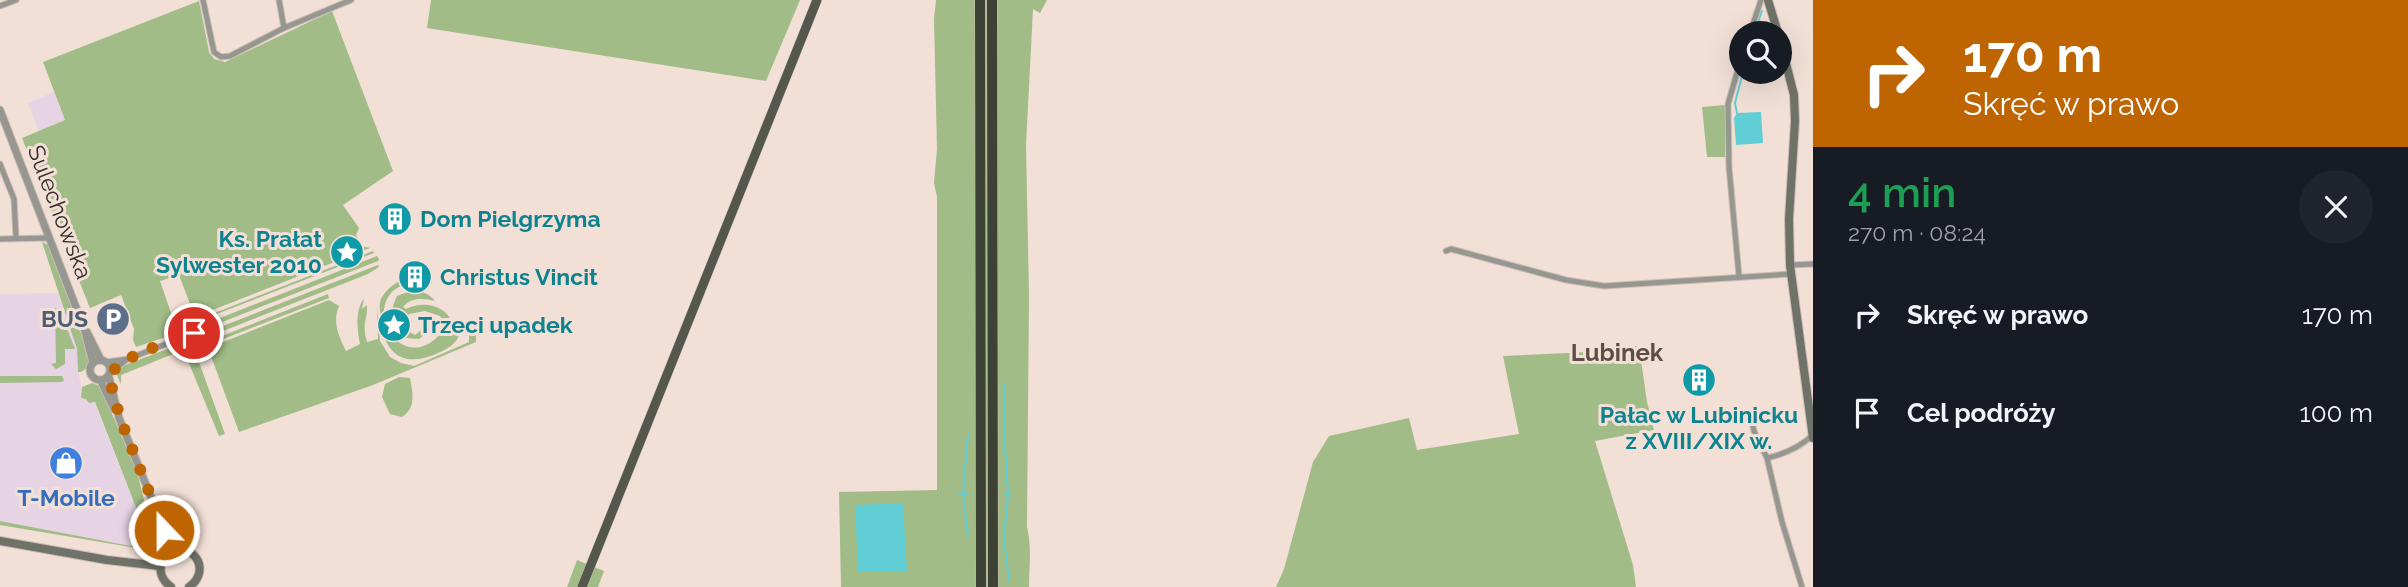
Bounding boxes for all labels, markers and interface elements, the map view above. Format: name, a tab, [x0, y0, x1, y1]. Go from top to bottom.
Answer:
map controls	[1729, 21, 1792, 84]
button: search	[1729, 21, 1792, 84]
text: 170 m	[1963, 26, 2102, 83]
icon: right	[1848, 28, 1939, 119]
text: Skręć w prawo	[1963, 85, 2179, 122]
street label: Sulechowska	[23, 141, 98, 282]
text: 4 min	[1848, 168, 1956, 217]
button: close	[2299, 170, 2373, 244]
building icon: Dom Pielgrzyma	[376, 200, 414, 238]
place label: Dom Pielgrzyma	[420, 205, 601, 232]
text: 270 m · 08:24	[1848, 219, 1986, 246]
place label: Ks. Prałat Sylwester 2010	[156, 225, 322, 278]
place icon: Ks. Prałat Sylwester 2010	[328, 233, 366, 271]
building icon: Christus Vincit	[396, 258, 434, 296]
place label: Christus Vincit	[440, 263, 598, 290]
icon: right	[1848, 296, 1886, 334]
parking icon: BUS	[94, 300, 132, 338]
text: Skręć w prawo	[1907, 300, 2088, 330]
text: 170 m	[2302, 300, 2373, 330]
pin	[164, 303, 224, 363]
place label: BUS	[41, 305, 88, 332]
place icon: Trzeci upadek	[375, 306, 413, 344]
place label: Trzeci upadek	[418, 311, 573, 338]
icon: arrive	[175, 314, 213, 352]
district label: Lubinek	[1571, 338, 1664, 367]
building icon: Pałac w Lubinicku z XVIII/XIX w.	[1680, 361, 1718, 399]
icon: arrive	[1848, 394, 1886, 432]
text: Cel podróży	[1907, 398, 2056, 428]
text: 100 m	[2300, 398, 2373, 428]
place label: Pałac w Lubinicku z XVIII/XIX w.	[1600, 401, 1798, 454]
shop icon: T-Mobile	[47, 444, 85, 482]
place label: T-Mobile	[17, 484, 115, 511]
position arrow	[127, 493, 201, 567]

